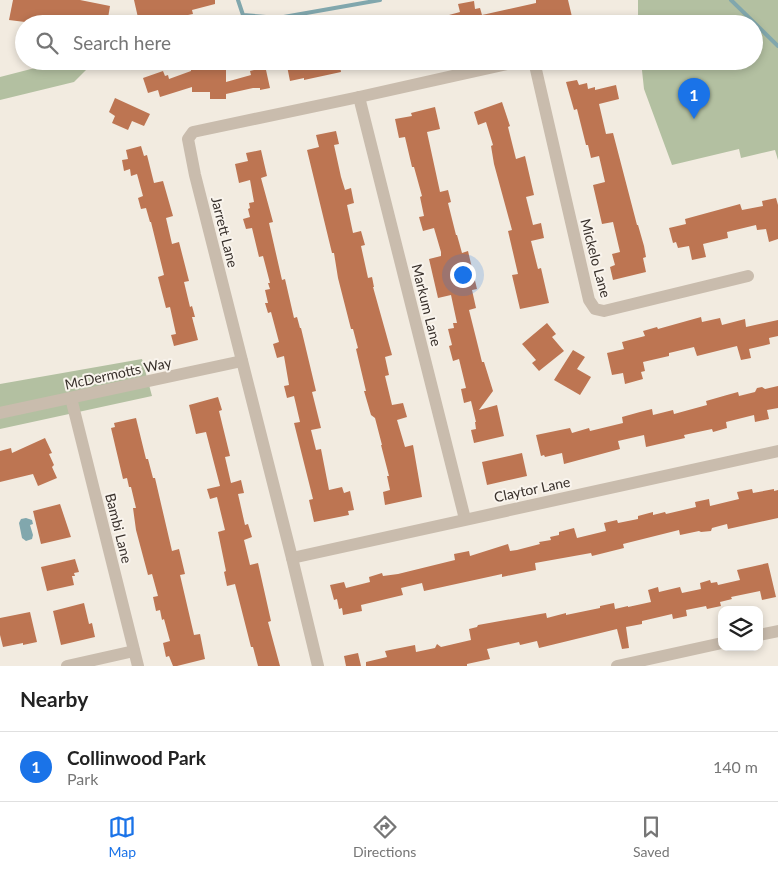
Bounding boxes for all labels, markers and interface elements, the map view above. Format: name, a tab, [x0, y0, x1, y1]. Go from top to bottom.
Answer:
search box	[15, 15, 763, 70]
icon: search	[33, 29, 61, 57]
text: Search here	[73, 31, 171, 54]
pin: 1	[678, 78, 710, 119]
street label: Jarrett Lane	[208, 195, 242, 269]
street label: Mickelo Lane	[577, 217, 615, 299]
street label: Markum Lane	[409, 262, 445, 348]
your location	[450, 262, 476, 288]
street label: McDermotts Way	[63, 353, 174, 393]
street label: Claytor Lane	[492, 473, 572, 505]
street label: Bambi Lane	[102, 491, 136, 565]
map controls	[718, 606, 763, 651]
button: layers	[718, 606, 763, 651]
text: Nearby	[20, 686, 88, 711]
text: Collinwood Park	[67, 746, 206, 769]
text: 1	[31, 757, 41, 776]
text: 140 m	[713, 757, 758, 776]
text: Park	[67, 769, 98, 788]
tab: Map	[108, 813, 136, 860]
tab: Directions	[353, 813, 416, 860]
tab: Saved	[633, 813, 670, 860]

